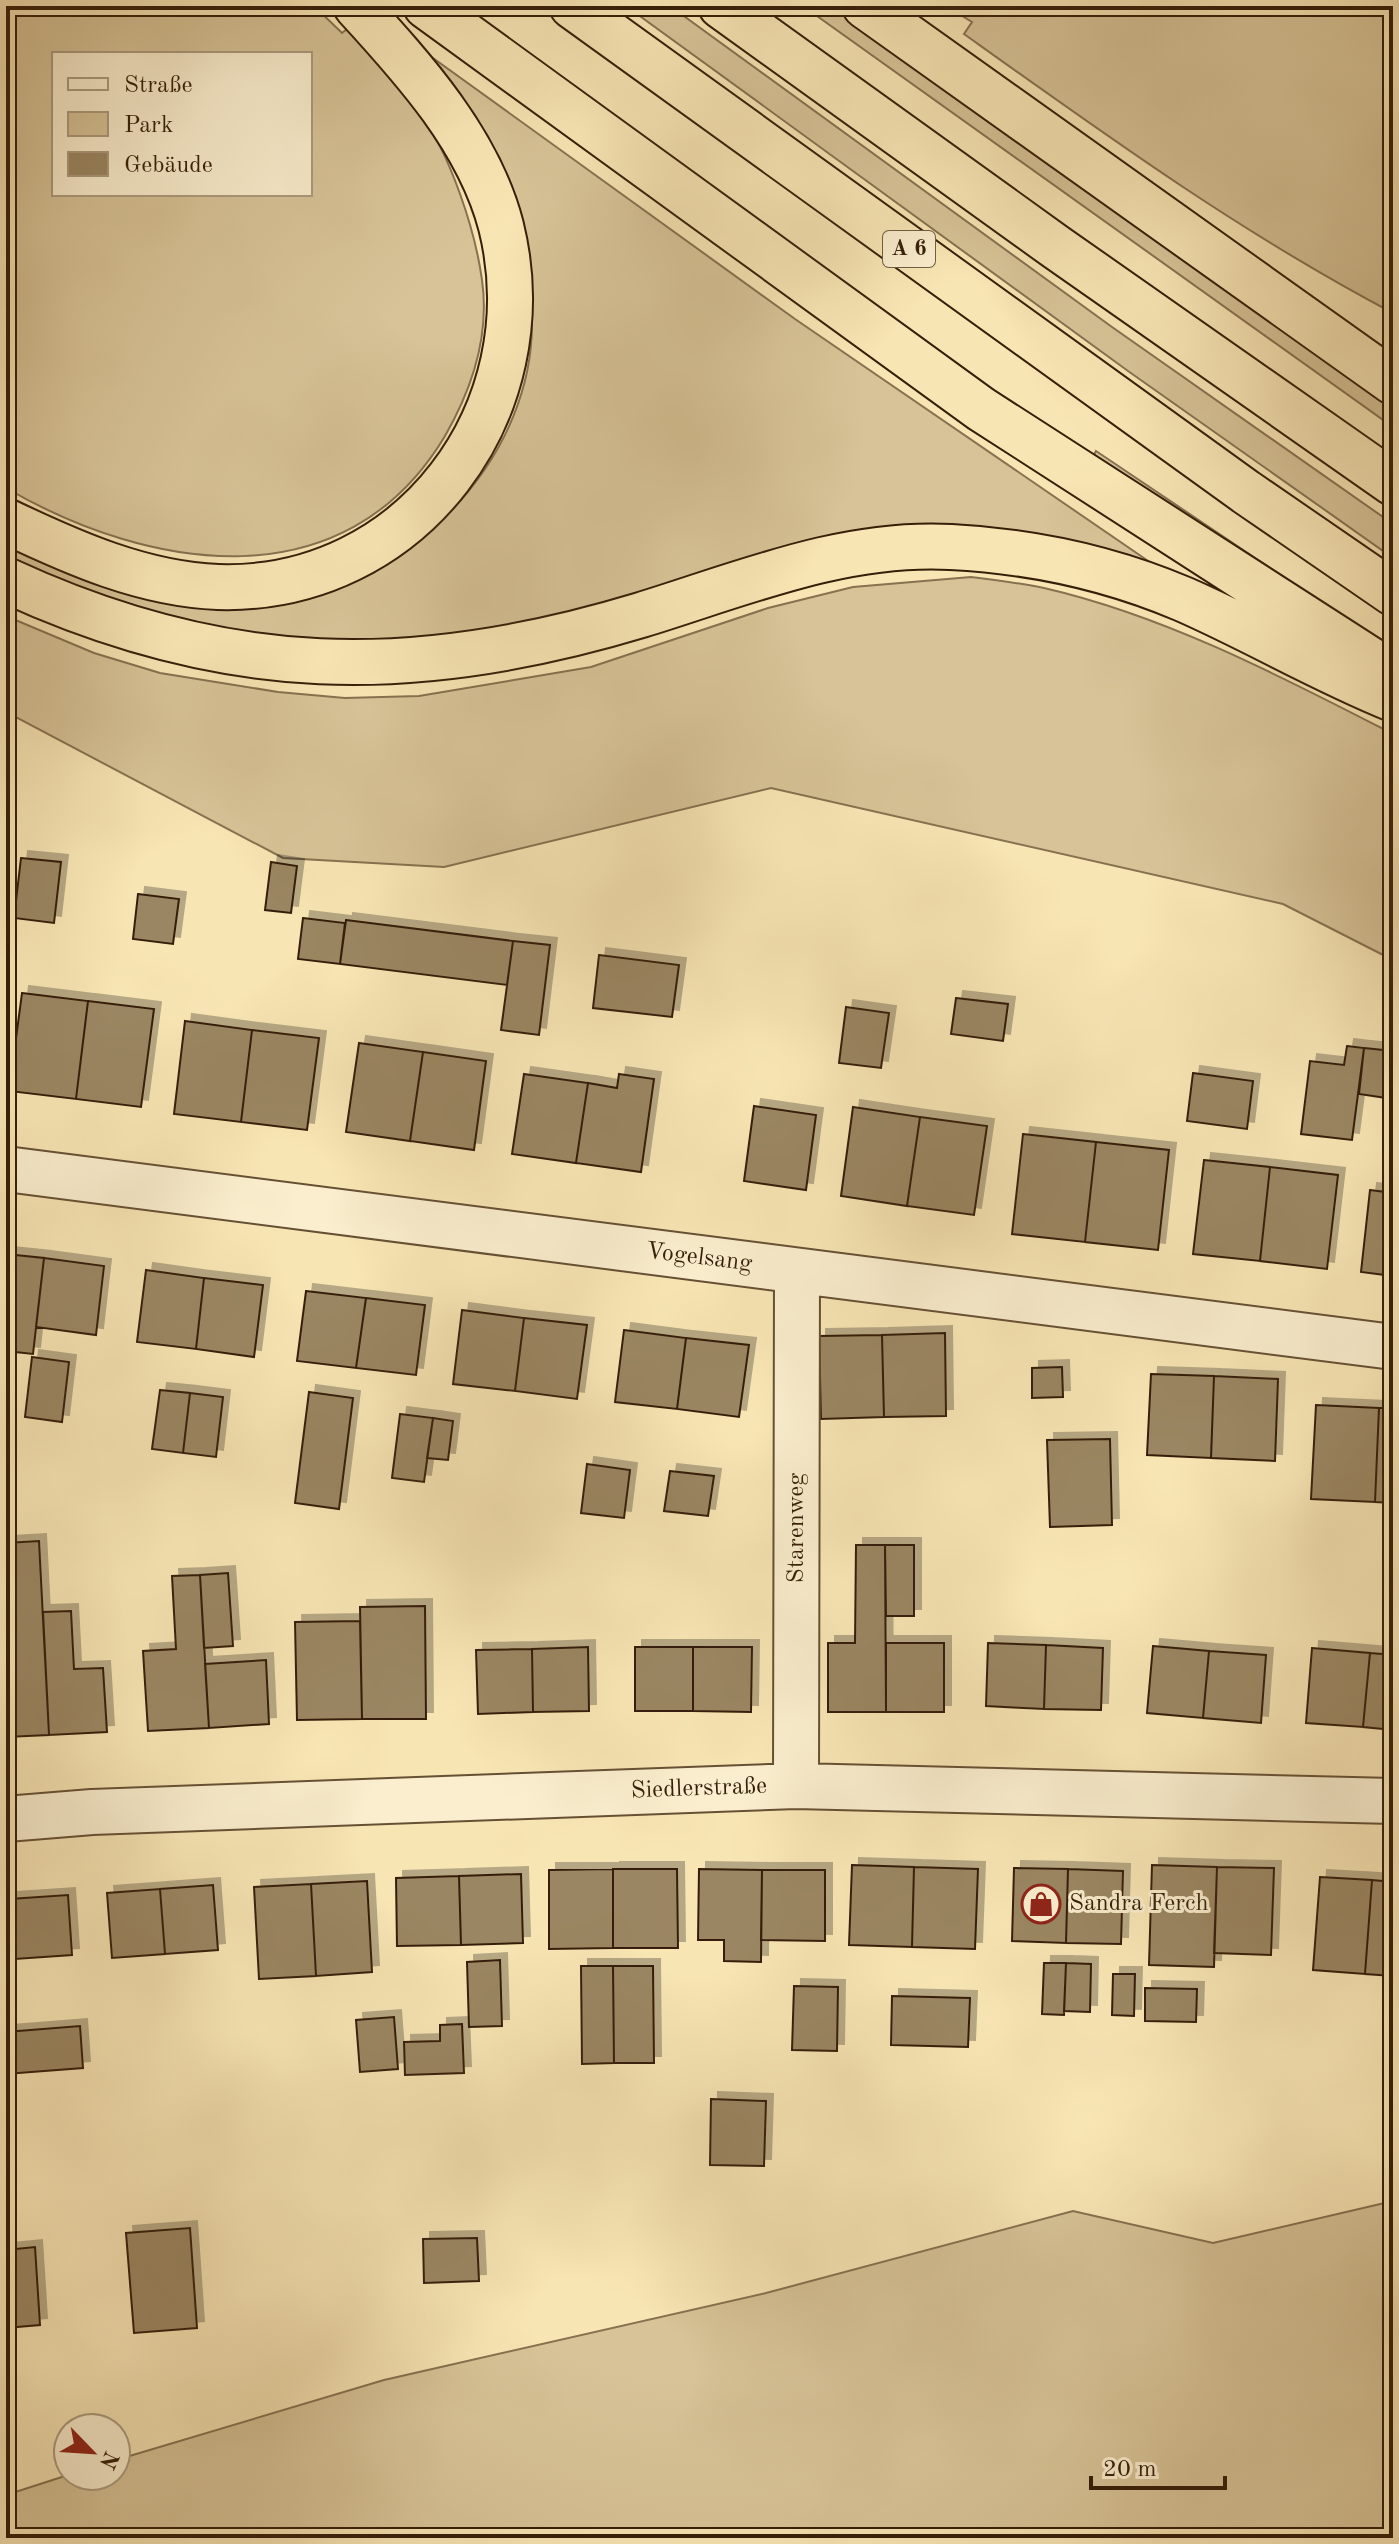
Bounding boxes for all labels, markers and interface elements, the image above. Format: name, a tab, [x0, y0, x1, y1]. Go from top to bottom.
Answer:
legend	[52, 52, 312, 196]
text: Straße	[124, 74, 193, 98]
text: Park	[124, 114, 173, 138]
text: Gebäude	[124, 154, 213, 178]
road number: A 6	[883, 231, 935, 267]
street label: Vogelsang	[645, 1240, 753, 1276]
street label: Starenweg	[785, 1473, 809, 1583]
street label: Siedlerstraße	[630, 1775, 768, 1803]
shop icon: Sandra Ferch	[1020, 1883, 1062, 1925]
place label: Sandra Ferch	[1069, 1892, 1209, 1916]
north arrow	[52, 2412, 132, 2492]
scale bar	[1091, 2440, 1225, 2490]
text: N	[95, 2447, 122, 2472]
text: 20 m	[1103, 2458, 1157, 2482]

